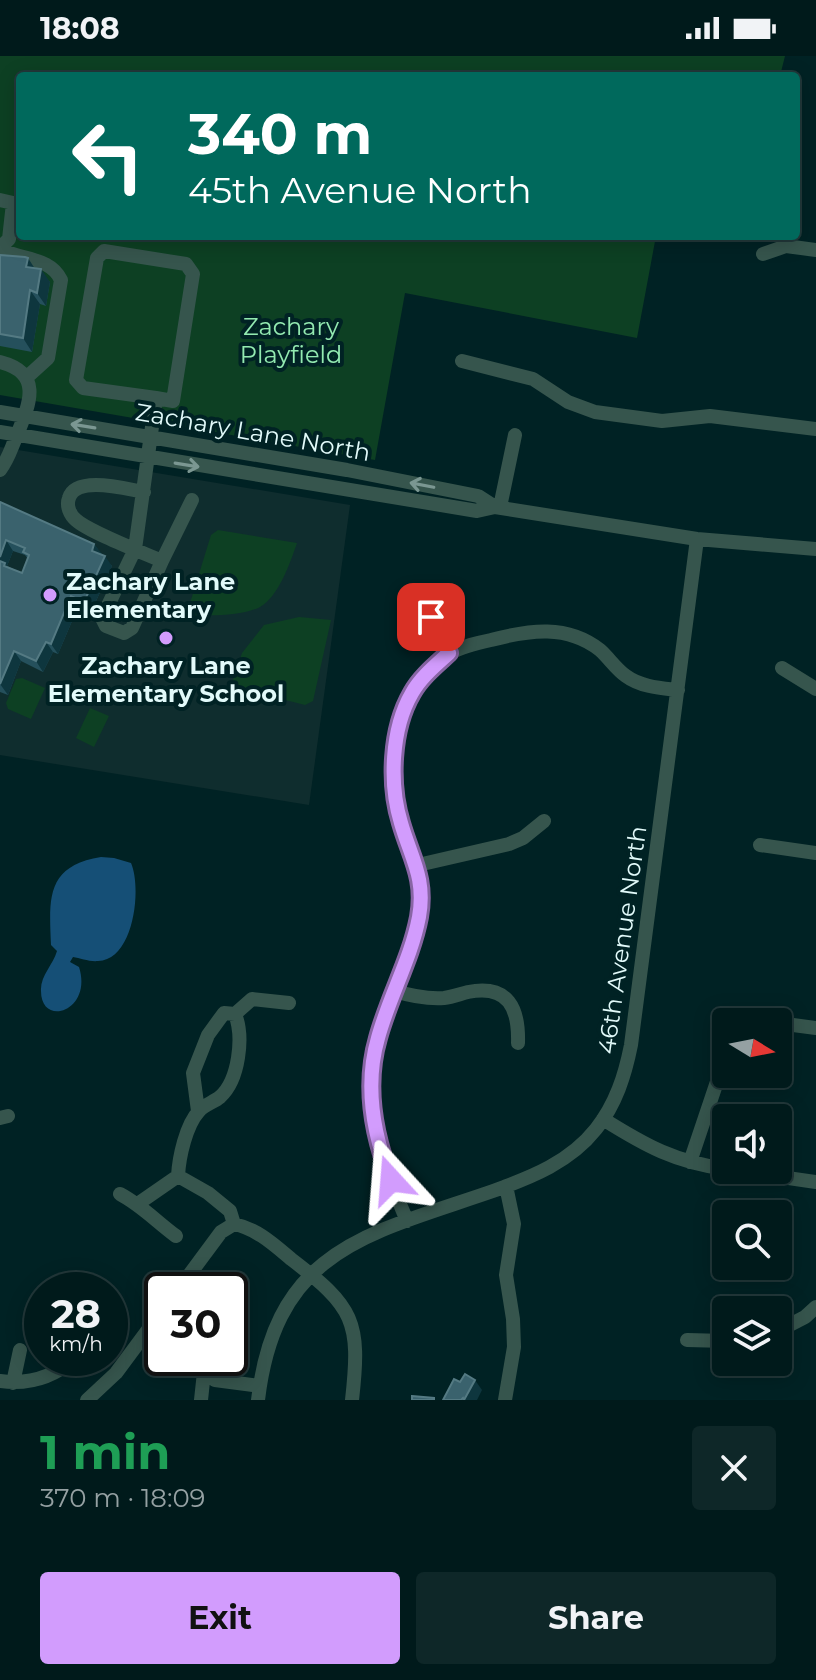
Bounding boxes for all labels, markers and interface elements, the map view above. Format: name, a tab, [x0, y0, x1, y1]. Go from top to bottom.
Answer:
text: 18:08	[40, 10, 120, 47]
text: 340 m	[188, 100, 372, 168]
icon: left	[56, 104, 160, 208]
text: 45th Avenue North	[188, 168, 532, 212]
park label: Zachary Playfield	[240, 312, 342, 369]
street label: Zachary Lane North	[133, 397, 373, 467]
one-way arrow	[71, 417, 96, 432]
one-way arrow	[174, 458, 199, 473]
one-way arrow	[409, 477, 435, 492]
place label: Zachary Lane Elementary	[66, 567, 235, 624]
pin	[397, 583, 465, 651]
marker: Zachary Lane Elementary	[41, 586, 59, 604]
icon: arrive	[409, 595, 453, 639]
marker: Zachary Lane Elementary School	[157, 629, 175, 647]
place label: Zachary Lane Elementary School	[48, 651, 284, 708]
street label: 46th Avenue North	[592, 824, 652, 1056]
north arrow	[712, 1008, 792, 1088]
map controls	[712, 1008, 792, 1376]
button: sound	[712, 1104, 792, 1184]
position arrow	[349, 1138, 433, 1222]
button: search	[712, 1200, 792, 1280]
speed limit sign: 30	[144, 1272, 248, 1376]
text: 28	[51, 1289, 101, 1338]
button: layers	[712, 1296, 792, 1376]
text: km/h	[49, 1332, 103, 1356]
text: 1 min	[40, 1423, 170, 1481]
button: close	[692, 1426, 776, 1510]
text: 370 m · 18:09	[40, 1482, 205, 1514]
button: Exit	[40, 1572, 400, 1664]
button: Share	[416, 1572, 776, 1664]

